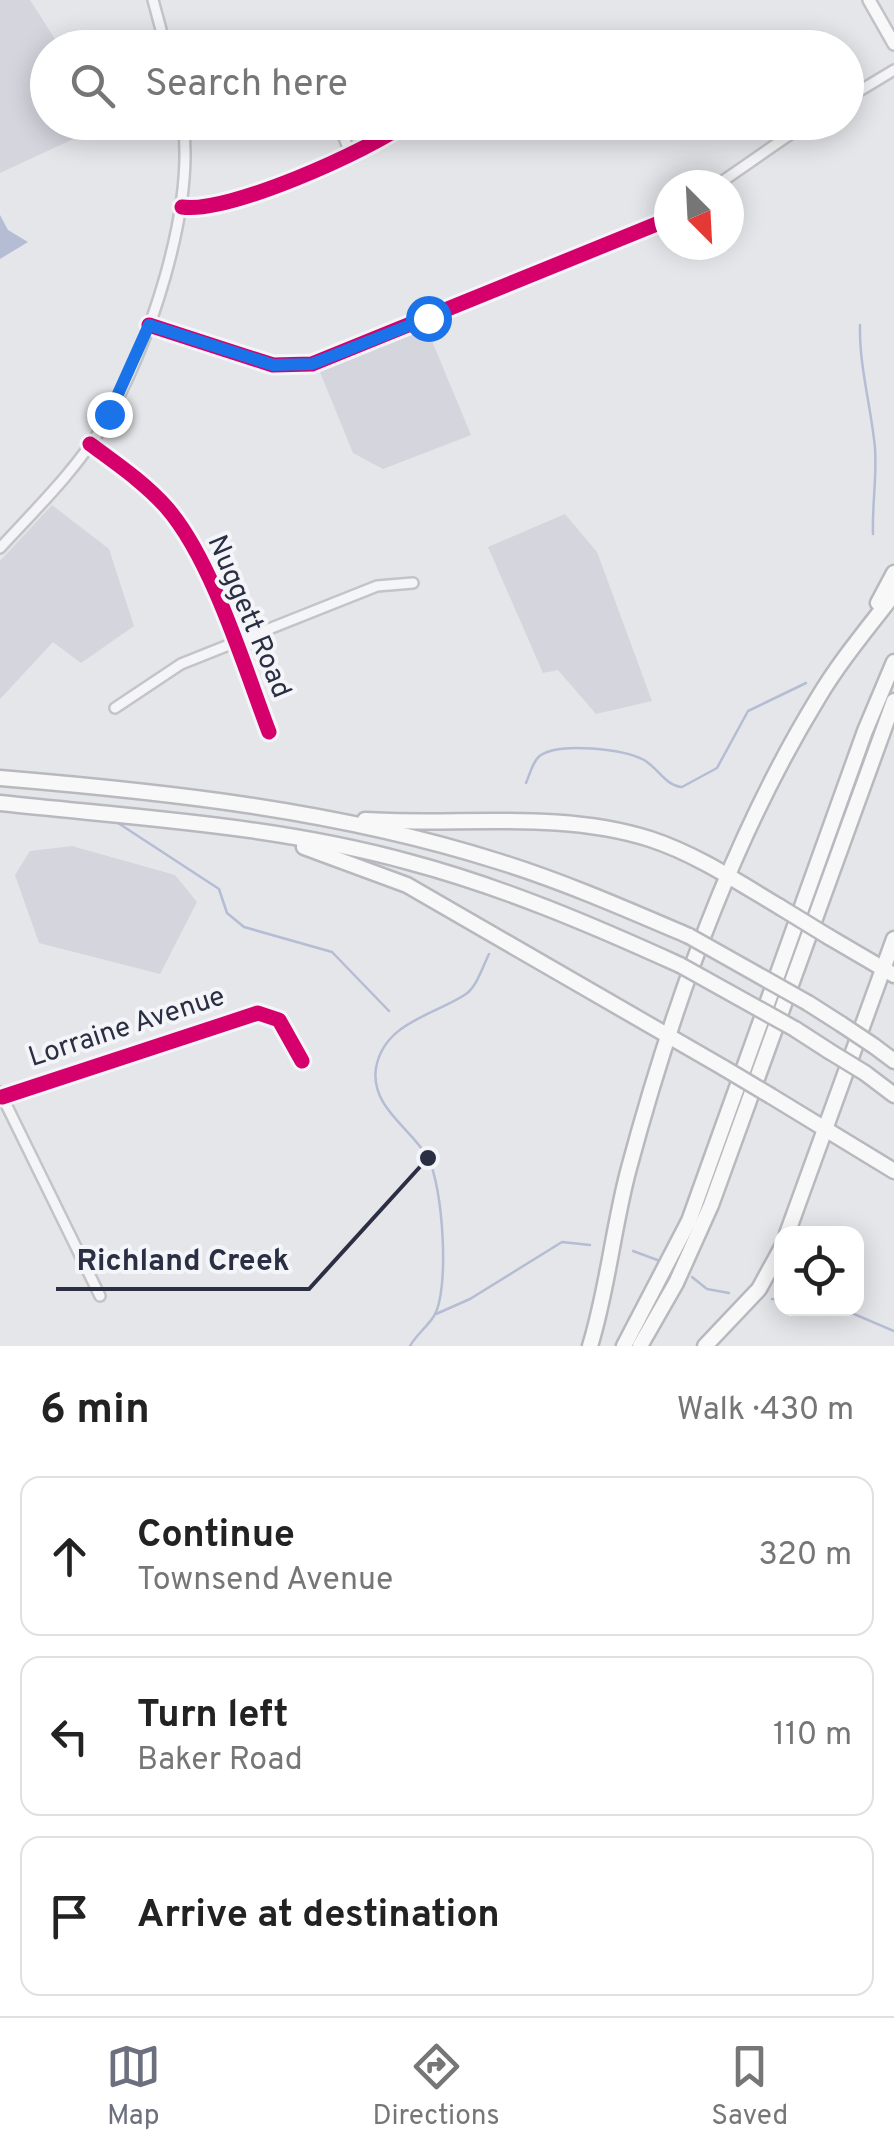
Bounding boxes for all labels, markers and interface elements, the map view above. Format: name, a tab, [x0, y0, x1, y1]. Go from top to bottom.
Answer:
search box	[30, 30, 864, 140]
icon: search	[65, 58, 120, 113]
text: Search here	[145, 61, 348, 110]
north arrow	[654, 170, 744, 260]
route start	[406, 296, 452, 342]
route end	[87, 392, 133, 438]
street label: Nuggett Road	[198, 530, 298, 704]
street label: Lorraine Avenue	[24, 979, 230, 1077]
map controls	[774, 1226, 864, 1316]
button: locate	[774, 1226, 864, 1316]
callout: Richland Creek	[56, 1229, 309, 1289]
text: Richland Creek	[76, 1244, 290, 1281]
text: 6 min	[40, 1385, 150, 1438]
text: Walk · 430 m	[677, 1391, 854, 1431]
text: Continue	[137, 1512, 295, 1561]
icon: ahead	[42, 1529, 97, 1584]
text: 320 m	[759, 1536, 852, 1576]
text: Townsend Avenue	[137, 1561, 393, 1601]
text: Turn left	[137, 1692, 289, 1741]
icon: left	[42, 1709, 97, 1764]
text: 110 m	[773, 1716, 852, 1756]
text: Baker Road	[137, 1741, 303, 1781]
icon: arrive	[42, 1889, 97, 1944]
text: Arrive at destination	[137, 1892, 500, 1941]
tab: Map	[106, 2039, 161, 2135]
tab: Directions	[372, 2039, 500, 2135]
tab: Saved	[711, 2039, 788, 2135]

